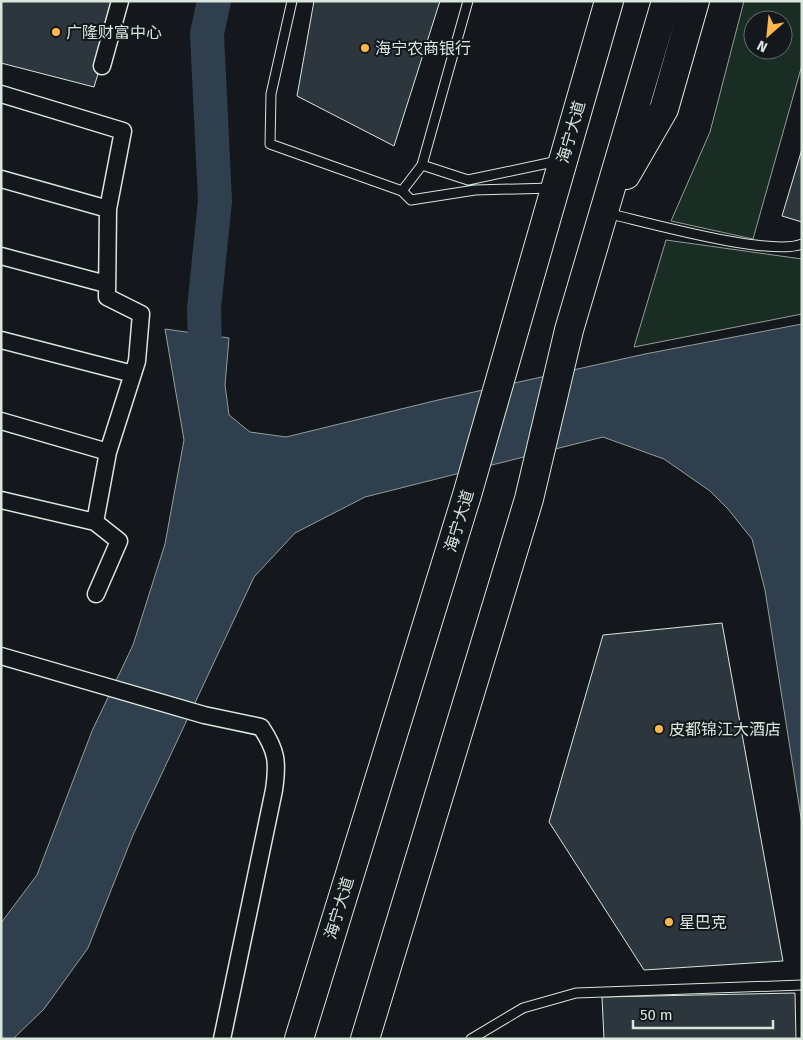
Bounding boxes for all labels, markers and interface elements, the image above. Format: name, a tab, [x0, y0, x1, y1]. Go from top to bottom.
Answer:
north arrow	[743, 10, 793, 60]
place label: 广隆财富中心	[66, 23, 162, 42]
marker: 广隆财富中心	[50, 26, 62, 38]
text: N	[754, 36, 770, 56]
place label: 海宁农商银行	[375, 39, 471, 58]
marker: 海宁农商银行	[359, 42, 371, 54]
street label: 海宁大道	[553, 99, 589, 165]
street label: 海宁大道	[441, 488, 477, 554]
place label: 皮都锦江大酒店	[669, 720, 781, 739]
marker: 皮都锦江大酒店	[653, 723, 665, 735]
street label: 海宁大道	[321, 875, 357, 941]
place label: 星巴克	[679, 913, 727, 932]
marker: 星巴克	[663, 916, 675, 928]
scale bar	[633, 998, 773, 1030]
text: 50 m	[640, 1006, 673, 1024]

